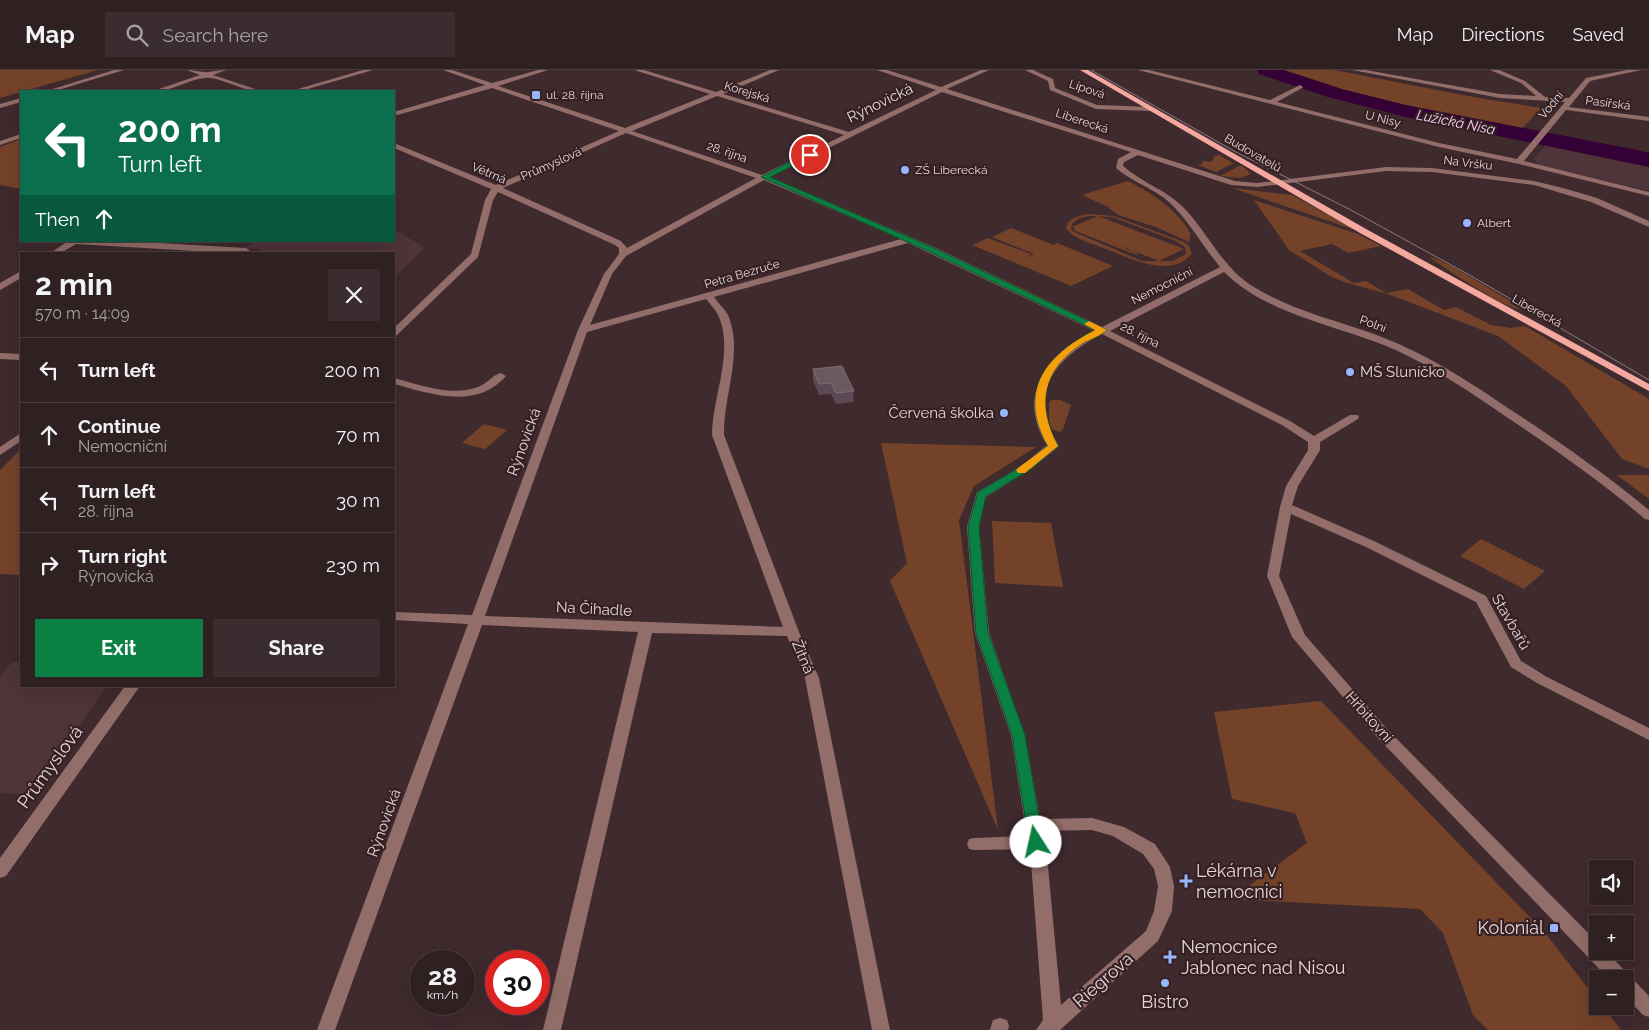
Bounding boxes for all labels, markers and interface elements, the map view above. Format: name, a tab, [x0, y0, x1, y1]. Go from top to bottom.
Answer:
search box	[105, 12, 455, 57]
text: Map	[25, 20, 75, 49]
icon: search	[123, 21, 151, 49]
text: Search here	[163, 24, 268, 46]
text: Map	[1397, 24, 1433, 45]
text: Directions	[1461, 24, 1545, 45]
text: Saved	[1573, 24, 1624, 45]
street label: Lípová	[1067, 77, 1107, 101]
street label: Korejská	[723, 78, 771, 106]
street label: Rýnovická	[844, 79, 916, 127]
place label: ul. 28. října	[546, 88, 603, 102]
street label: Vodní	[1535, 88, 1567, 122]
marker: ul. 28. října	[530, 89, 542, 101]
street label: Pasířská	[1585, 93, 1631, 113]
street label: Liberecká	[1054, 106, 1110, 136]
water label: Lužická Nisa	[1415, 107, 1497, 137]
street label: U Nisy	[1364, 108, 1403, 130]
text: 200 m	[118, 109, 222, 150]
icon: left	[35, 110, 100, 175]
street label: Budovatelů	[1222, 131, 1284, 175]
pin	[789, 134, 831, 176]
street label: 28. října	[705, 139, 749, 165]
icon: arrive	[796, 141, 824, 169]
street label: Průmyslová	[519, 144, 583, 184]
text: Turn left	[118, 151, 202, 177]
street label: Na Vršku	[1443, 153, 1493, 173]
street label: Větrná	[470, 160, 508, 186]
place label: ZŠ Liberecká	[915, 163, 987, 177]
marker: ZŠ Liberecká	[899, 164, 911, 176]
icon: ahead	[90, 205, 118, 233]
text: Then	[35, 208, 80, 230]
place label: Albert	[1477, 216, 1511, 230]
marker: Albert	[1461, 217, 1473, 229]
street label: Petra Bezruče	[703, 257, 781, 291]
street label: Nemocniční	[1129, 264, 1195, 307]
text: 2 min	[35, 267, 113, 302]
button: close	[328, 269, 380, 321]
street label: Liberecká	[1510, 292, 1564, 330]
text: 570 m · 14:09	[35, 304, 130, 323]
street label: Polní	[1358, 313, 1389, 335]
street label: 28. října	[1118, 319, 1162, 351]
icon: left	[35, 356, 63, 384]
text: Turn left	[78, 359, 155, 381]
text: 200 m	[325, 359, 380, 381]
place label: MŠ Sluníčko	[1360, 362, 1445, 381]
marker: MŠ Sluníčko	[1344, 366, 1356, 378]
place label: Červená školka	[888, 403, 994, 422]
street label: Rýnovická	[503, 406, 545, 478]
marker: Červená školka	[998, 407, 1010, 419]
text: Continue	[78, 415, 161, 437]
icon: ahead	[35, 421, 63, 449]
text: 70 m	[336, 424, 380, 446]
text: Nemocniční	[78, 437, 167, 456]
text: Turn left	[78, 480, 155, 502]
icon: left	[35, 486, 63, 514]
text: 30 m	[336, 489, 380, 511]
text: 28. října	[78, 502, 134, 521]
text: Turn right	[78, 545, 167, 567]
icon: right	[35, 551, 63, 579]
text: 230 m	[326, 554, 380, 576]
text: Rýnovická	[78, 567, 154, 586]
street label: Stavbařů	[1488, 591, 1534, 653]
street label: Na Čihadle	[555, 597, 633, 620]
button: Exit	[35, 619, 203, 677]
button: Share	[213, 619, 380, 677]
street label: Žitná	[788, 638, 818, 676]
street label: Hřbitovní	[1341, 688, 1397, 747]
street label: Průmyslová	[13, 721, 87, 812]
street label: Rýnovická	[363, 787, 405, 859]
position arrow	[1009, 815, 1061, 867]
place label: Lékárna v nemocnici	[1196, 860, 1282, 902]
map controls	[1589, 860, 1634, 1015]
button: sound	[1589, 860, 1634, 905]
marker: Lékárna v nemocnici	[1180, 875, 1192, 887]
button: +	[1589, 915, 1634, 960]
place label: Koloniál	[1478, 917, 1544, 938]
marker: Koloniál	[1548, 922, 1560, 934]
place label: Nemocnice Jablonec nad Nisou	[1181, 936, 1346, 978]
street label: Riegrova	[1068, 948, 1137, 1011]
speed limit sign: 30	[485, 950, 550, 1015]
marker: Nemocnice Jablonec nad Nisou	[1163, 950, 1177, 964]
text: 28	[428, 961, 457, 991]
button: −	[1589, 970, 1634, 1015]
marker: Bistro	[1159, 977, 1171, 989]
text: km/h	[427, 988, 458, 1002]
place label: Bistro	[1141, 991, 1189, 1012]

